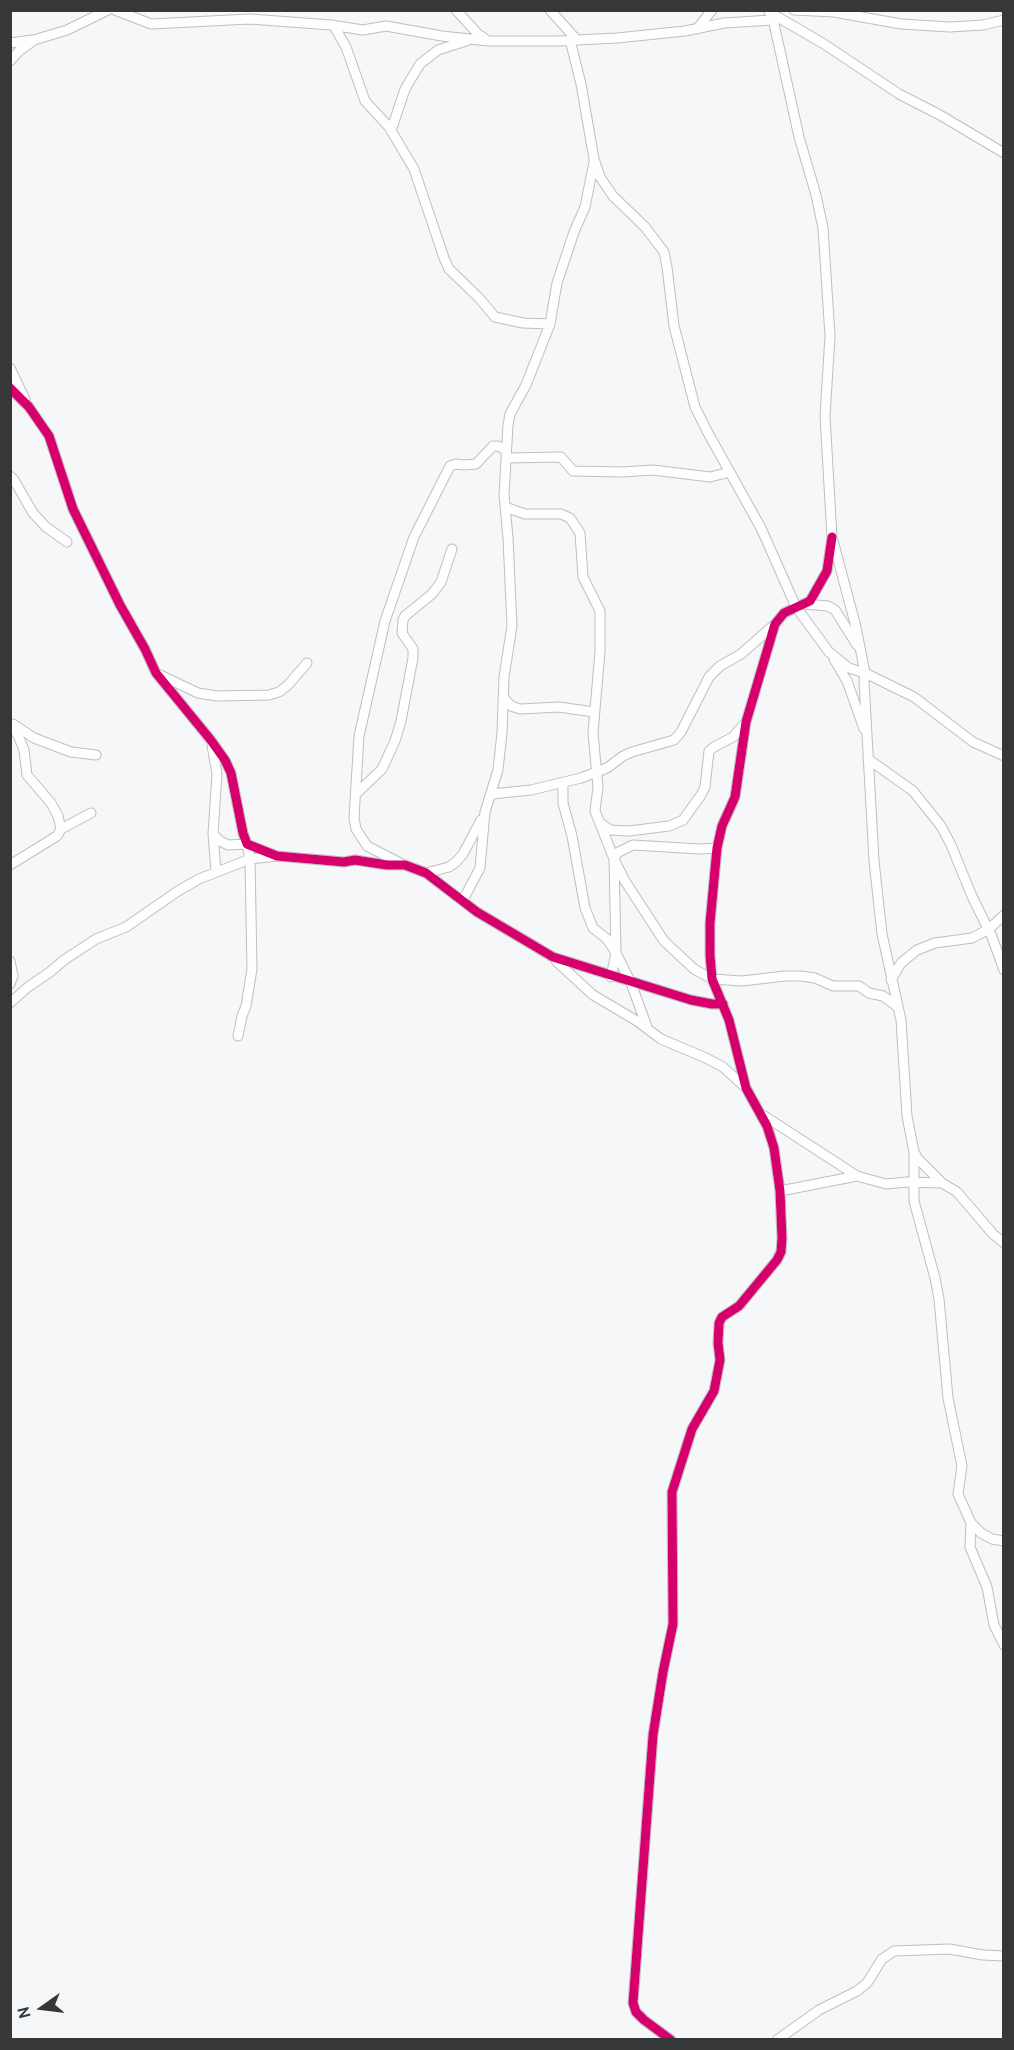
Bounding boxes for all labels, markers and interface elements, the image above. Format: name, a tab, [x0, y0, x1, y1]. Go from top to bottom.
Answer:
north arrow	[12, 1978, 72, 2038]
text: N	[13, 2005, 35, 2020]

